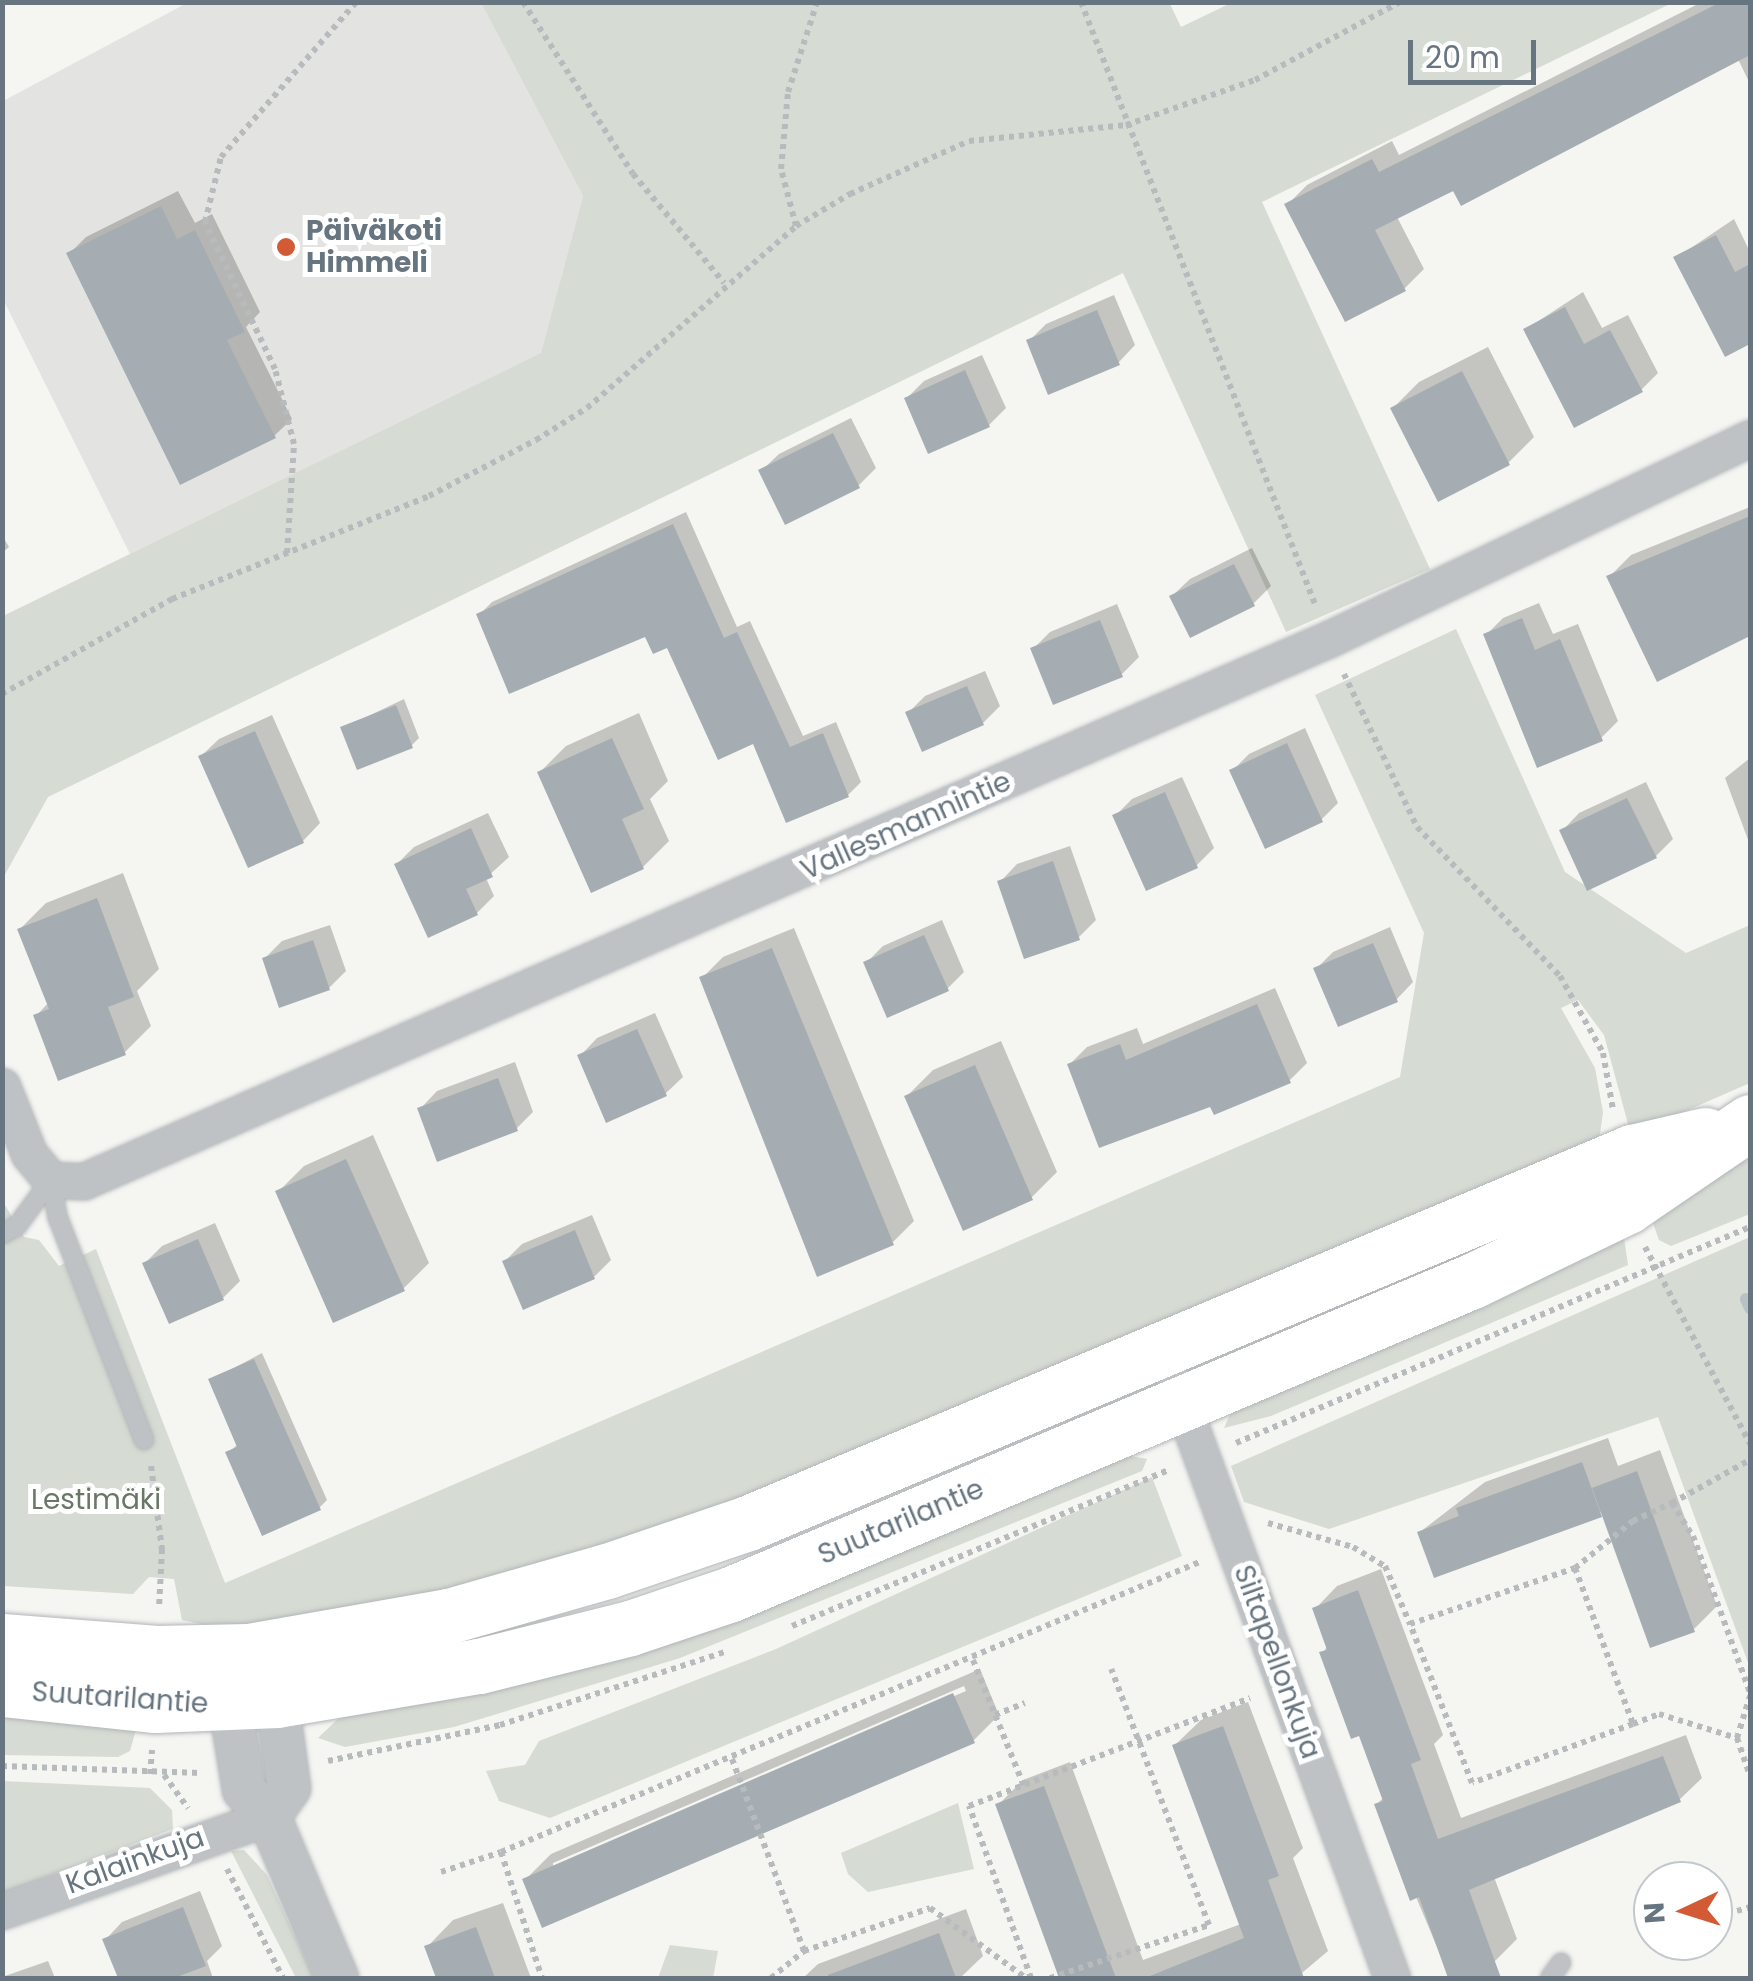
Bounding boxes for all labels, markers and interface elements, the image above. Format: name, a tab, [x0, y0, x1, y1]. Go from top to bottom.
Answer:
scale bar	[1413, 20, 1540, 82]
text: 20 m	[1425, 36, 1500, 79]
place label: Päiväkoti Himmeli	[306, 214, 442, 280]
marker: Päiväkoti Himmeli	[275, 236, 297, 258]
street label: Vallesmannintie	[796, 765, 1016, 887]
street label: Suutarilantie	[813, 1472, 989, 1572]
park label: Lestimäki	[31, 1483, 161, 1517]
street label: Siltapellonkuja	[1226, 1561, 1328, 1763]
street label: Suutarilantie	[31, 1675, 209, 1721]
street label: Kalainkuja	[61, 1820, 209, 1902]
north arrow	[1633, 1861, 1733, 1961]
text: N	[1634, 1901, 1675, 1925]

